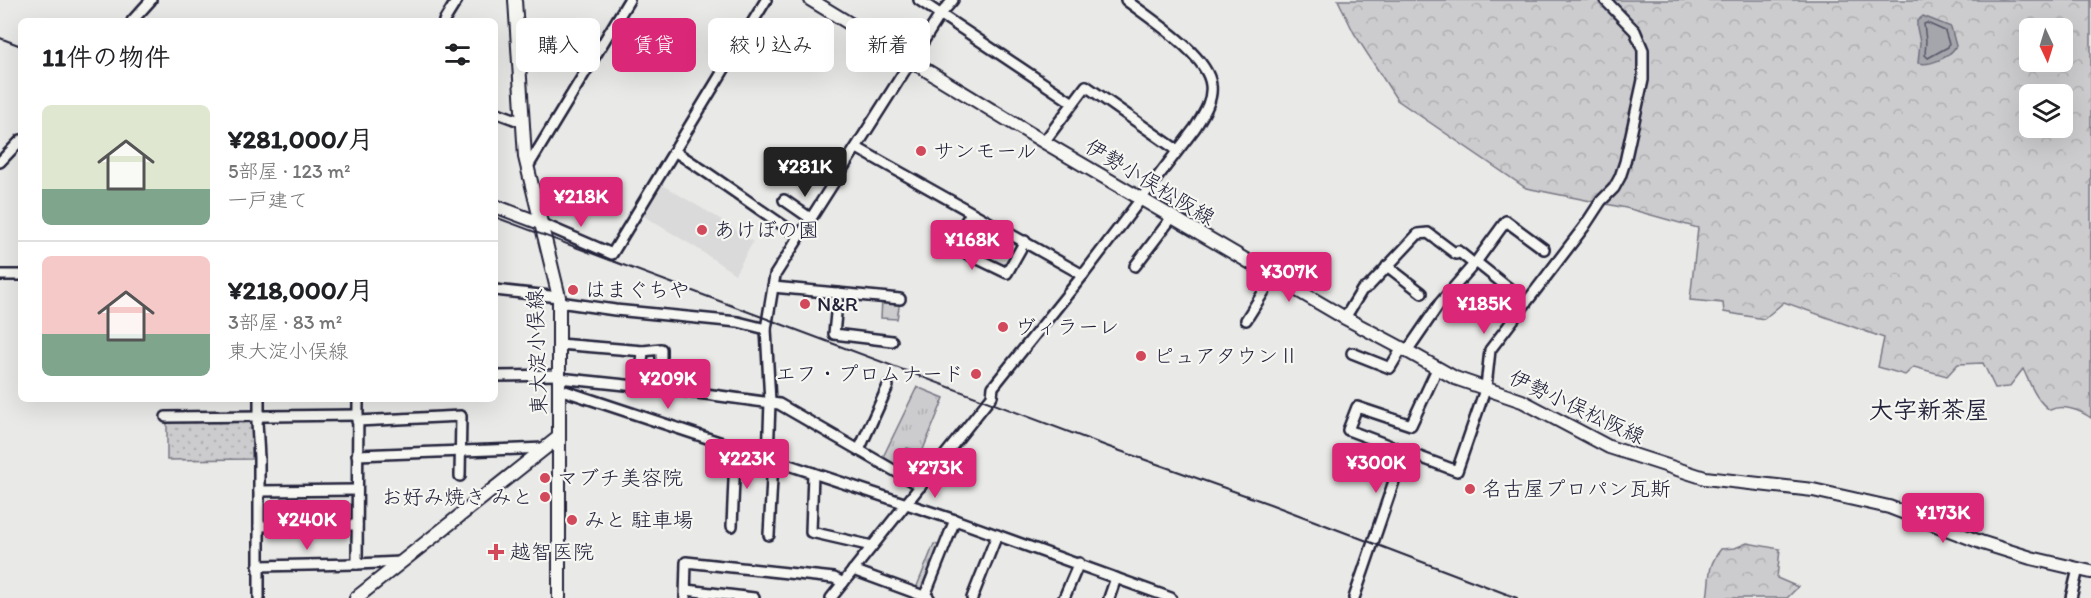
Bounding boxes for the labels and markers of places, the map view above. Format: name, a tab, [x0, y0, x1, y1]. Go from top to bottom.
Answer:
place label: サンモール	[933, 138, 1037, 163]
marker: サンモール	[914, 144, 928, 158]
pin: ¥281K	[763, 147, 847, 198]
pin: ¥218K	[539, 177, 623, 228]
place label: あけぼの園	[714, 217, 819, 242]
pin: ¥168K	[930, 220, 1014, 271]
marker: あけぼの園	[695, 223, 709, 237]
pin: ¥307K	[1247, 252, 1331, 303]
place label: はまぐちや	[585, 277, 690, 302]
marker: はまぐちや	[566, 283, 580, 297]
pin: ¥185K	[1442, 284, 1526, 335]
place label: N&R	[817, 291, 858, 316]
marker: N&R	[798, 297, 812, 311]
place label: ヴィラーレ	[1015, 314, 1119, 339]
marker: ヴィラーレ	[996, 320, 1010, 334]
place label: ピュアタウンⅡ	[1153, 343, 1299, 368]
marker: ピュアタウンⅡ	[1134, 349, 1148, 363]
pin: ¥209K	[626, 359, 710, 410]
place label: エフ・プロムナード	[775, 361, 964, 386]
marker: エフ・プロムナード	[969, 367, 983, 381]
pin: ¥223K	[705, 439, 789, 490]
pin: ¥300K	[1334, 443, 1418, 494]
pin: ¥273K	[893, 448, 977, 499]
place label: マブチ美容院	[557, 465, 683, 490]
marker: マブチ美容院	[538, 471, 552, 485]
place label: 名古屋プロパン瓦斯	[1482, 476, 1671, 501]
marker: 名古屋プロパン瓦斯	[1463, 482, 1477, 496]
place label: お好み焼き みと	[381, 484, 533, 509]
marker: お好み焼き みと	[538, 490, 552, 504]
pin: ¥173K	[1901, 493, 1985, 544]
pin: ¥240K	[265, 500, 349, 551]
place label: みと 駐車場	[584, 507, 694, 532]
marker: みと 駐車場	[565, 513, 579, 527]
place label: 越智医院	[510, 539, 594, 564]
marker: 越智医院	[487, 543, 505, 561]

